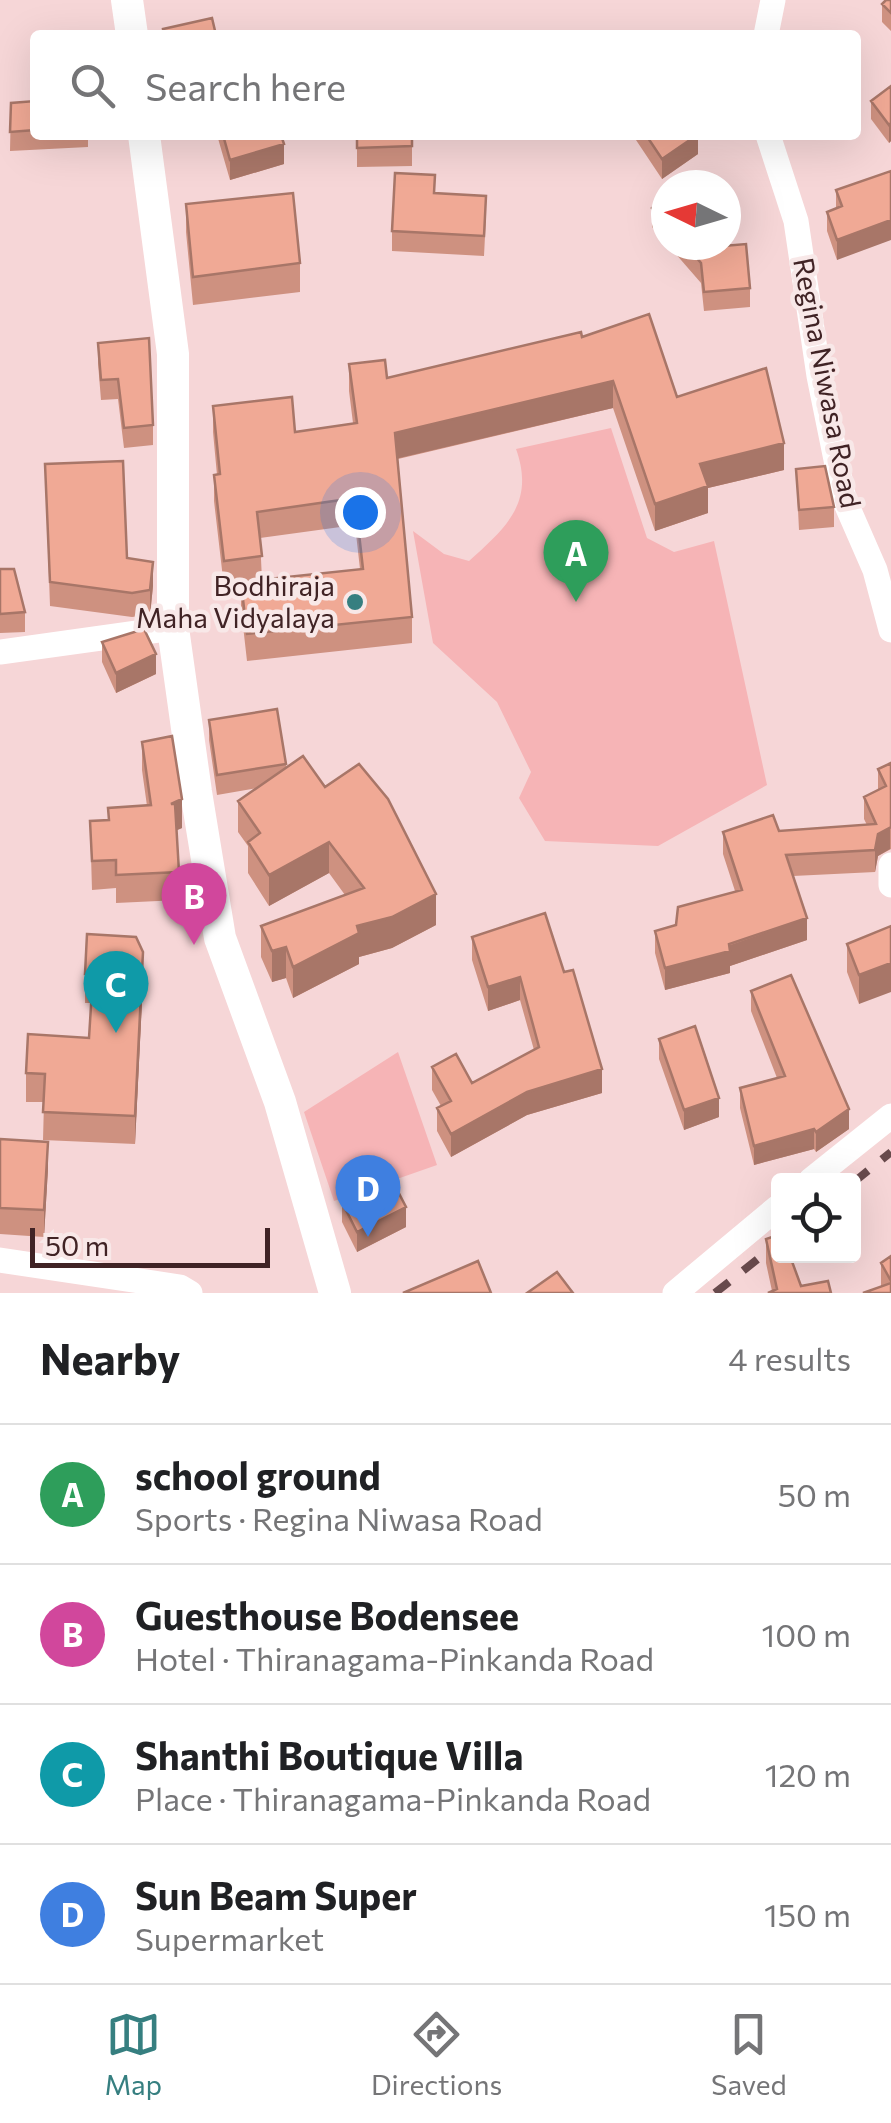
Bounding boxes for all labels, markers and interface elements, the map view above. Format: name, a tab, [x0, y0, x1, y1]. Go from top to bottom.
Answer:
search box	[30, 30, 861, 140]
icon: search	[65, 58, 120, 113]
text: Search here	[145, 62, 346, 109]
north arrow	[651, 170, 741, 260]
street label: Regina Niwasa Road	[787, 255, 869, 511]
your location	[335, 487, 386, 538]
pin: A	[544, 520, 608, 602]
place label: Bodhiraja Maha Vidyalaya	[136, 568, 335, 634]
marker: Bodhiraja Maha Vidyalaya	[344, 591, 366, 613]
pin: B	[162, 862, 226, 945]
pin: C	[84, 950, 148, 1033]
pin: D	[336, 1154, 400, 1237]
map controls	[771, 1173, 861, 1263]
button: locate	[771, 1173, 861, 1263]
scale bar	[30, 1223, 270, 1268]
text: 50 m	[45, 1228, 109, 1262]
text: Nearby	[40, 1332, 180, 1384]
text: 4 results	[728, 1338, 851, 1378]
text: school ground	[135, 1451, 381, 1498]
text: A	[61, 1474, 84, 1514]
text: 50 m	[778, 1474, 851, 1514]
text: Sports · Regina Niwasa Road	[135, 1498, 543, 1538]
text: Guesthouse Bodensee	[135, 1591, 519, 1638]
text: B	[62, 1614, 83, 1654]
text: 100 m	[762, 1614, 851, 1654]
text: Hotel · Thiranagama-Pinkanda Road	[135, 1638, 654, 1678]
text: Shanthi Boutique Villa	[135, 1731, 523, 1778]
text: C	[62, 1754, 83, 1794]
text: 120 m	[765, 1754, 851, 1794]
text: Place · Thiranagama-Pinkanda Road	[135, 1778, 651, 1818]
text: Sun Beam Super	[135, 1871, 417, 1918]
text: D	[61, 1894, 84, 1934]
text: 150 m	[764, 1894, 851, 1934]
text: Supermarket	[135, 1918, 324, 1958]
tab: Map	[104, 2007, 162, 2101]
tab: Directions	[371, 2007, 502, 2101]
tab: Saved	[711, 2007, 787, 2101]

